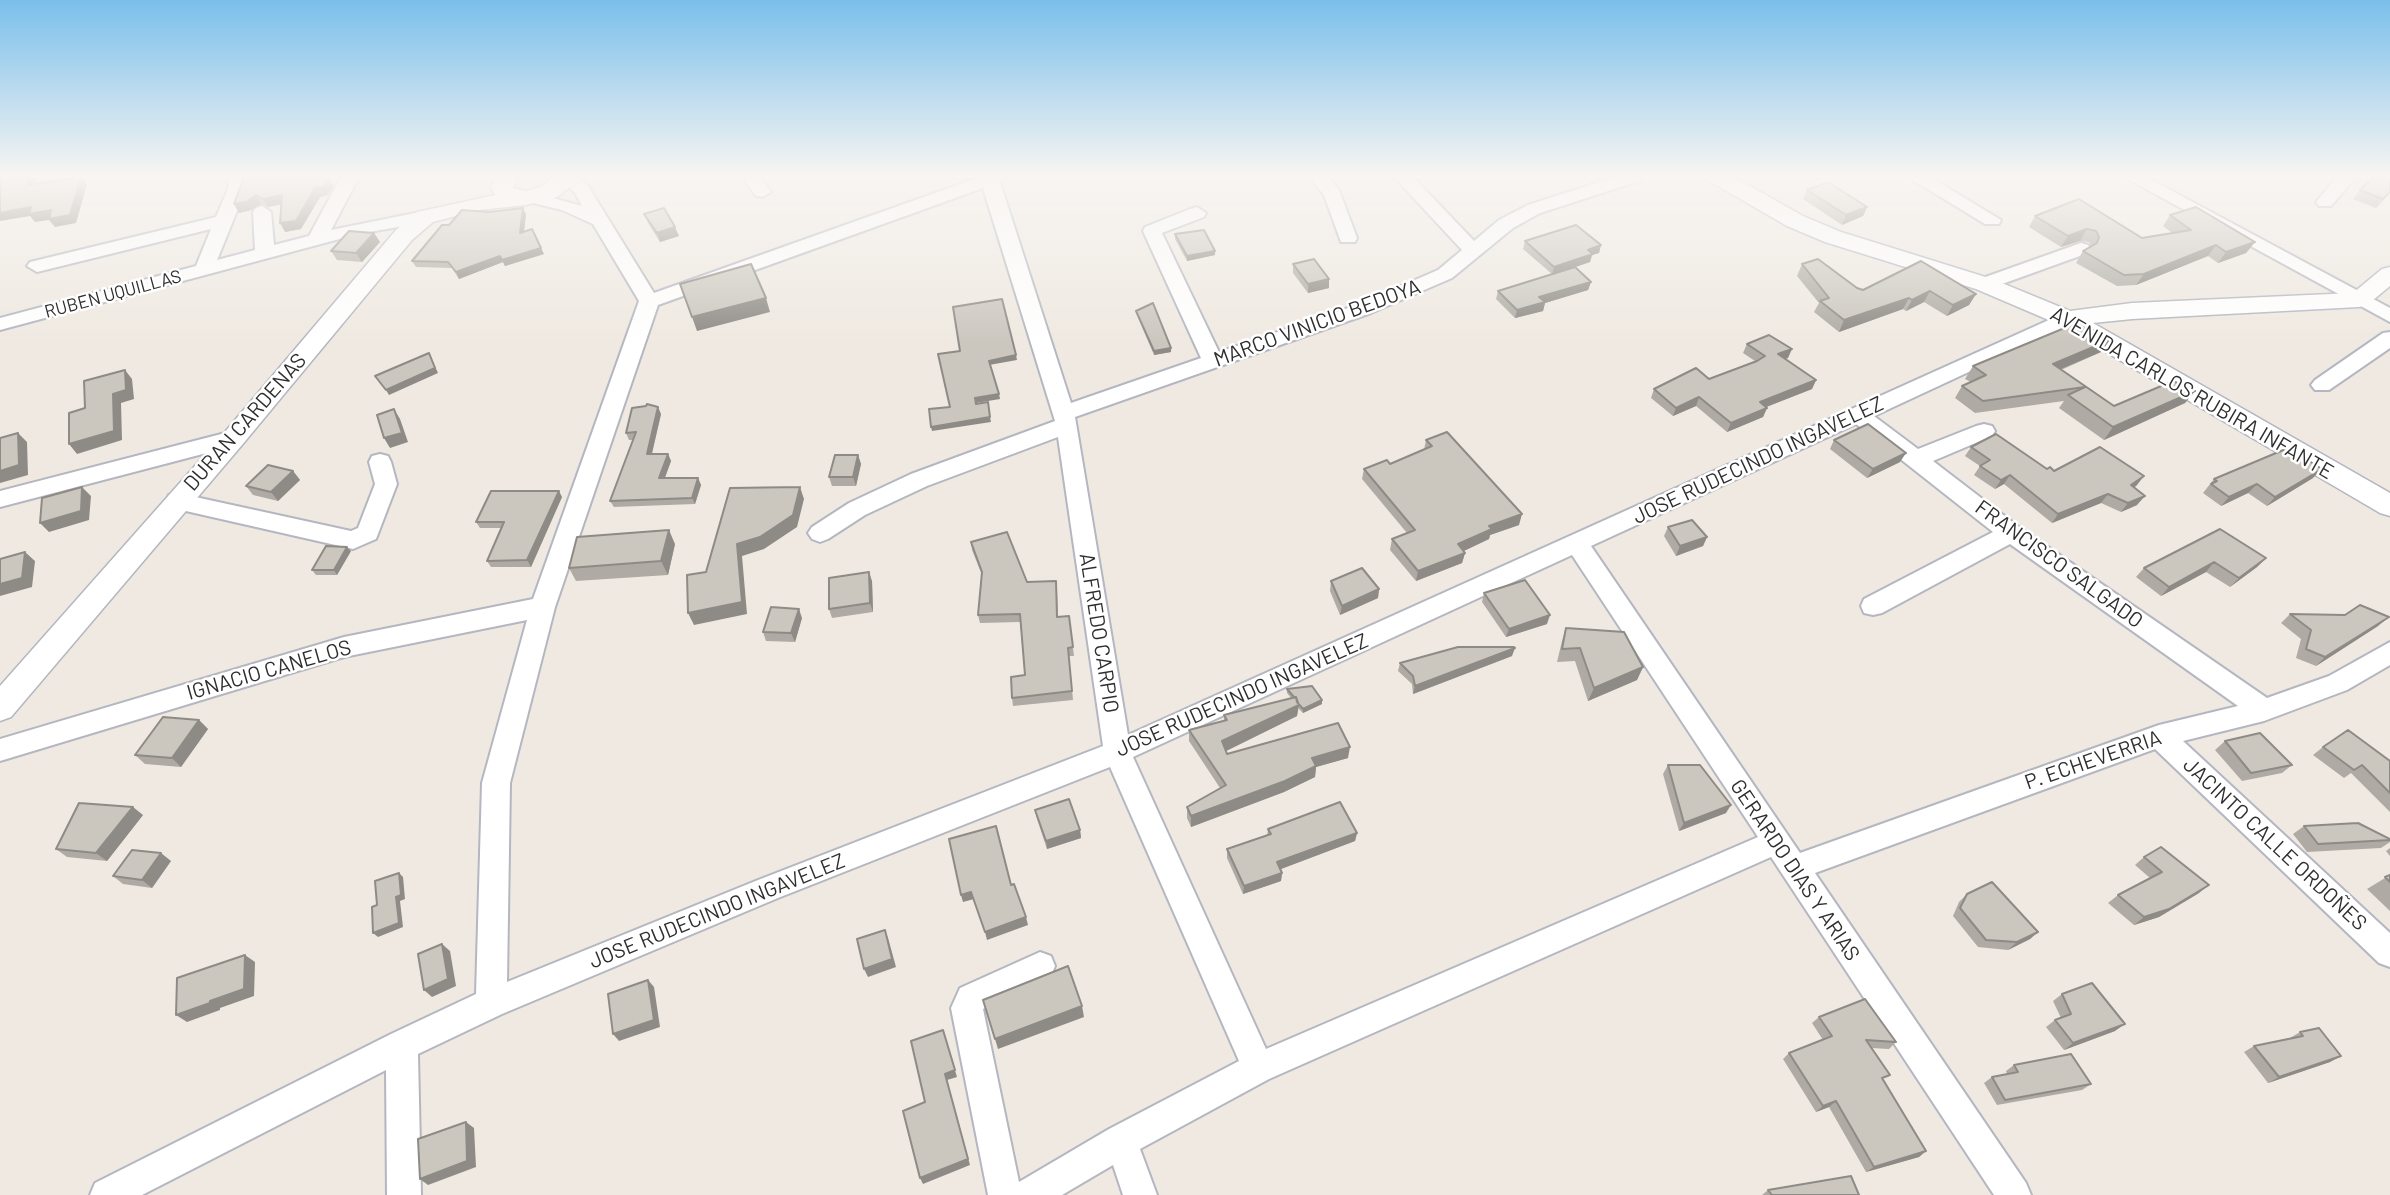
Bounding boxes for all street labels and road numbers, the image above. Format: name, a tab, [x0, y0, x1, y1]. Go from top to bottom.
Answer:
street label: RUBEN UQUILLAS	[42, 265, 184, 323]
street label: MARCO VINICIO BEDOYA	[1210, 274, 1424, 372]
street label: AVENIDA CARLOS RUBIRA INFANTE	[2046, 301, 2338, 485]
street label: DURAN CARDENAS	[178, 348, 312, 496]
street label: JOSE RUDECINDO INGAVELEZ	[1629, 391, 1887, 529]
street label: FRANCISCO SALGADO	[1970, 495, 2148, 633]
street label: ALFREDO CARPIO	[1074, 551, 1124, 715]
street label: JOSE RUDECINDO INGAVELEZ	[1112, 628, 1372, 762]
street label: IGNACIO CANELOS	[184, 634, 354, 706]
street label: P. ECHEVERRIA	[2021, 725, 2165, 795]
street label: JACINTO CALLE ORDOÑES	[2178, 752, 2372, 936]
street label: GERARDO DIAS Y ARIAS	[1725, 775, 1865, 965]
street label: JOSE RUDECINDO INGAVELEZ	[585, 848, 849, 974]

